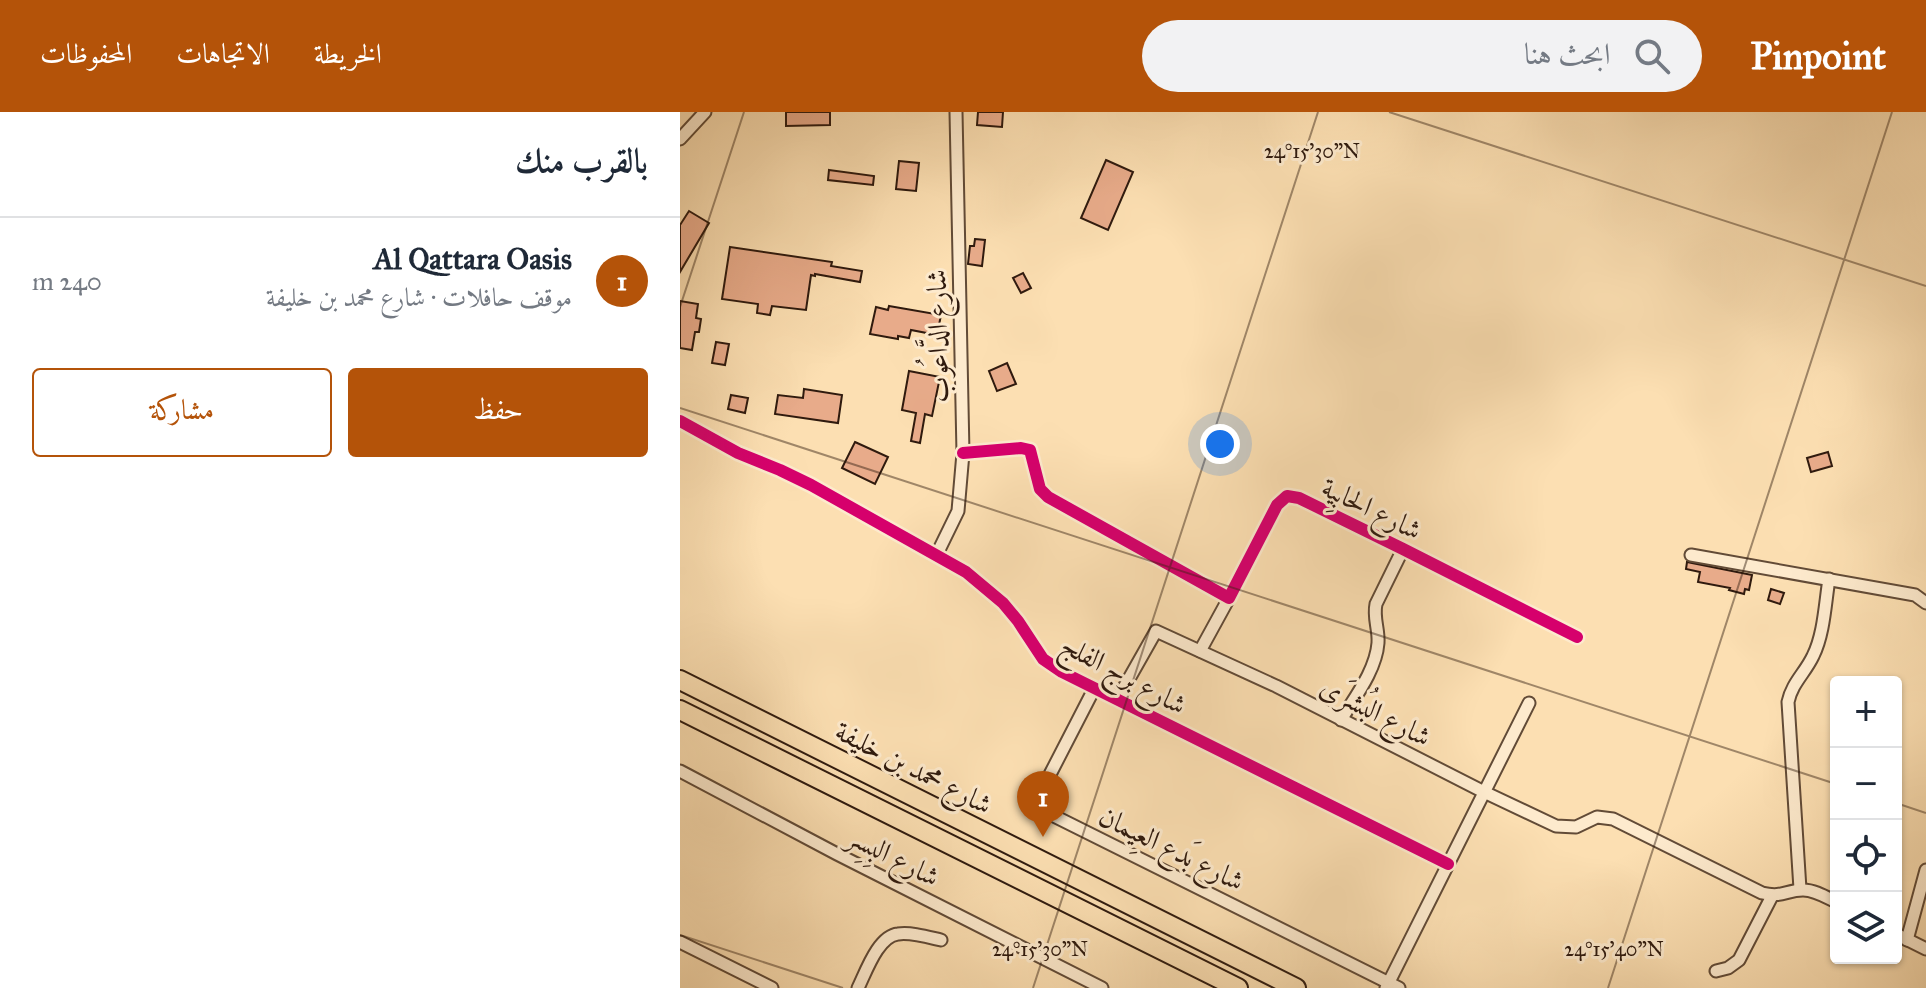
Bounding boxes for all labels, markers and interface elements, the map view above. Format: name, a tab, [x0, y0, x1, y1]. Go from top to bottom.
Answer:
search box	[1142, 20, 1702, 92]
text: Pinpoint	[1750, 33, 1886, 79]
icon: search	[1630, 34, 1674, 78]
text: المحفوظات	[40, 36, 132, 71]
text: الاتجاهات	[176, 36, 270, 71]
text: الخريطة	[314, 36, 382, 71]
text: ابحث هنا	[1524, 36, 1610, 72]
text: 24°15'30"N	[1264, 139, 1360, 163]
text: بالقرب منك	[515, 140, 648, 181]
text: Al Qattara Oasis	[373, 241, 572, 277]
text: 240 m	[32, 265, 102, 297]
text: 1	[617, 265, 627, 297]
street label: شارع الدَّاعُوب	[912, 269, 962, 403]
text: موقف حافلات · شارع محمد بن خليفة	[266, 281, 572, 313]
button: مشاركة	[32, 368, 332, 457]
button: حفظ	[348, 368, 648, 457]
your location	[1200, 424, 1240, 464]
street label: شارع الحابِية	[1313, 469, 1428, 553]
street label: شارع برج الفلج	[1051, 627, 1193, 729]
street label: شارع البُشرَى	[1312, 663, 1440, 760]
map controls	[1830, 676, 1902, 964]
button: +	[1830, 676, 1902, 748]
street label: شارع محمد بن خليفة	[827, 713, 998, 827]
button: −	[1830, 748, 1902, 820]
pin: 1	[1017, 771, 1069, 837]
street label: شارع بَدع العِيمان	[1091, 796, 1252, 904]
street label: شارع البِسِر	[837, 817, 946, 900]
button: locate	[1830, 820, 1902, 892]
button: layers	[1830, 892, 1902, 964]
text: 24°15'30"N	[992, 937, 1088, 961]
text: 24°15'40"N	[1564, 937, 1664, 961]

